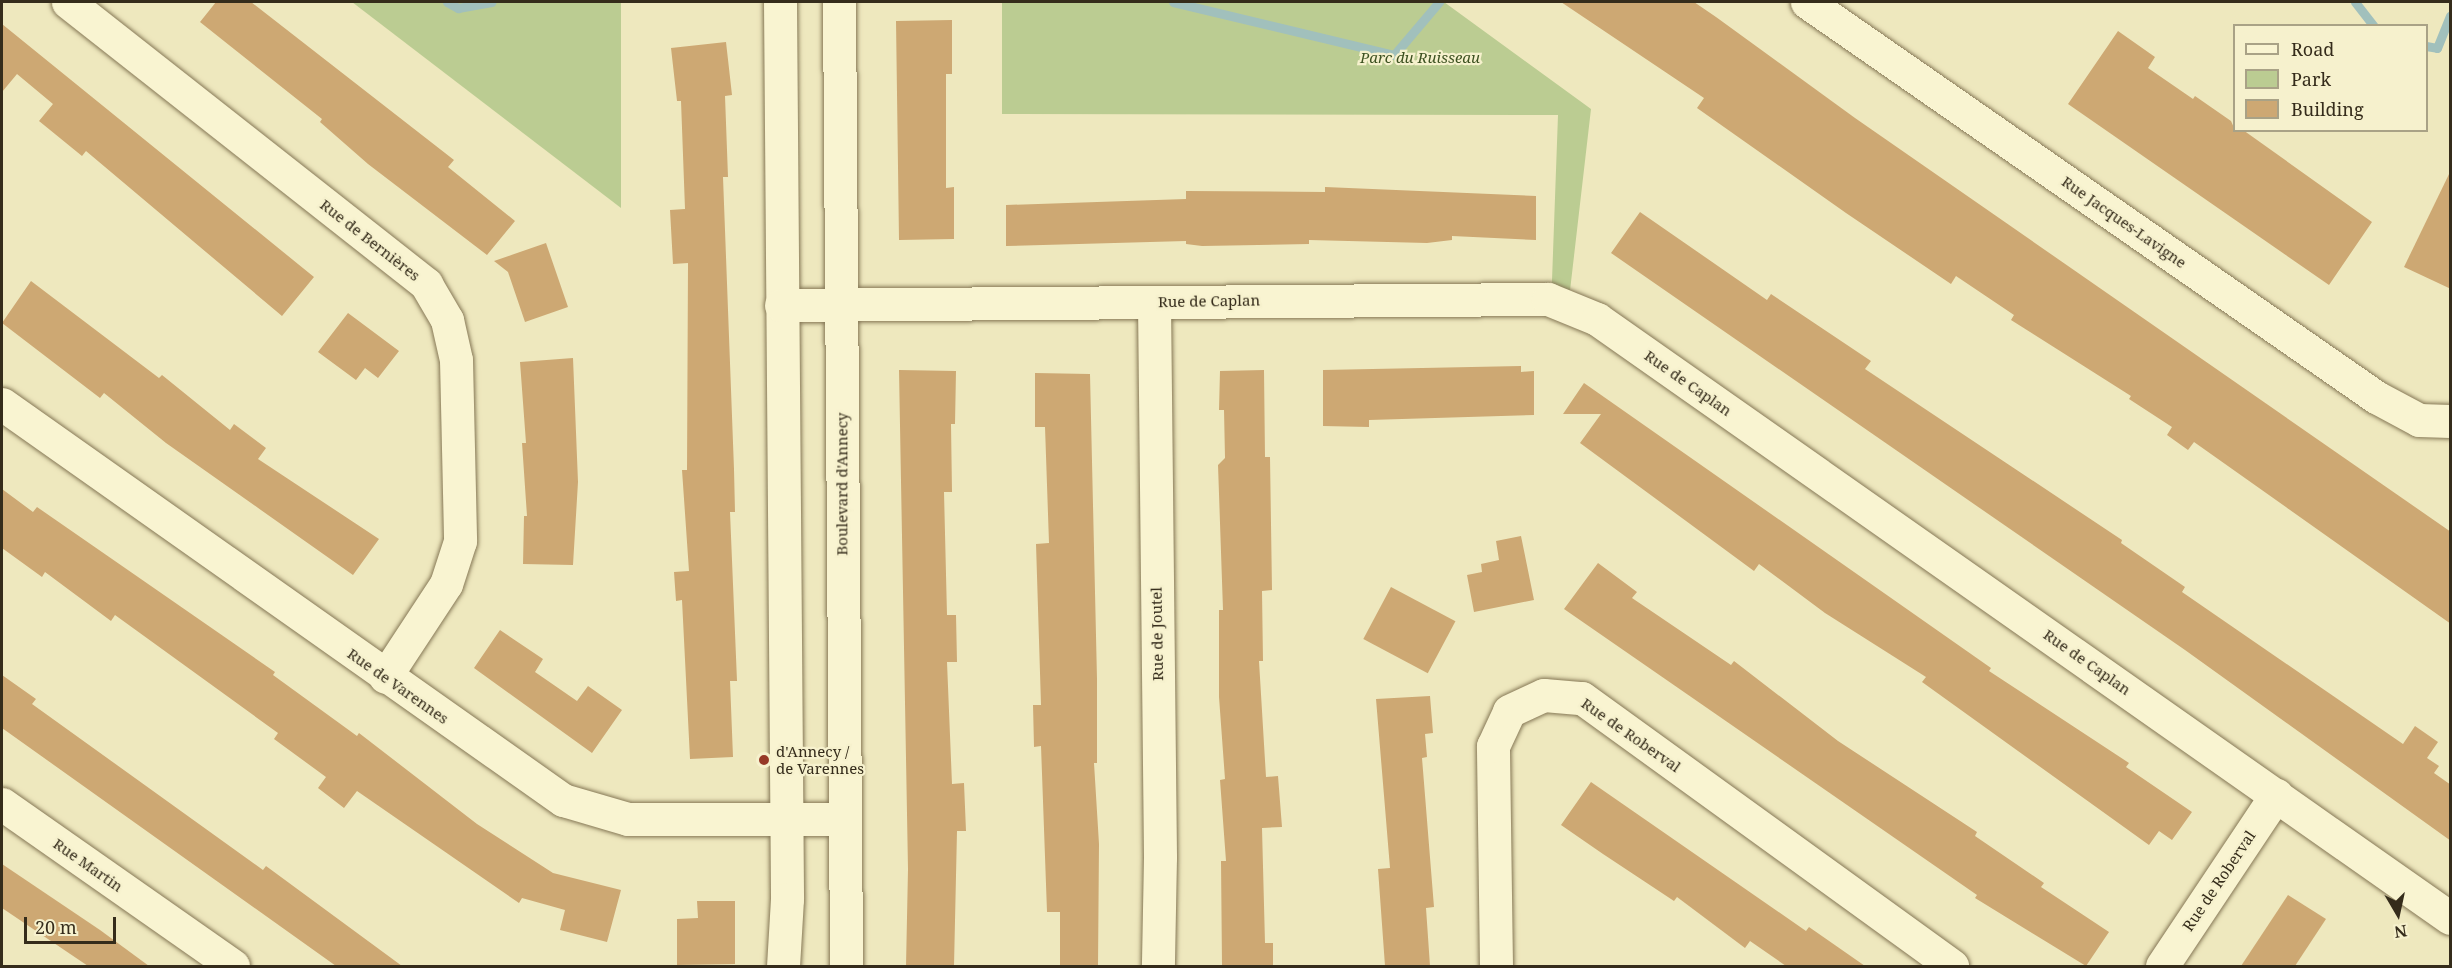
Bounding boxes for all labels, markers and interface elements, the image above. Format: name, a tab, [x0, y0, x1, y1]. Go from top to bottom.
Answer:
legend	[2233, 24, 2428, 132]
text: Road	[2291, 37, 2334, 61]
park label: Parc du Ruisseau	[1360, 49, 1480, 67]
text: Park	[2291, 67, 2331, 91]
text: Building	[2291, 97, 2364, 121]
street label: Rue Jacques-Lavigne	[2058, 172, 2190, 272]
street label: Rue de Bernières	[317, 195, 423, 285]
street label: Rue de Caplan	[1158, 291, 1260, 311]
street label: Rue de Caplan	[1641, 346, 1735, 420]
street label: Boulevard d'Annecy	[833, 412, 851, 556]
street label: Rue de Joutel	[1147, 587, 1167, 681]
street label: Rue de Caplan	[2040, 625, 2134, 699]
street label: Rue de Varennes	[344, 644, 452, 728]
street label: Rue de Roberval	[1578, 694, 1684, 776]
place label: d'Annecy / de Varennes	[776, 742, 864, 777]
marker: d'Annecy / de Varennes	[757, 753, 771, 767]
street label: Rue de Roberval	[2179, 827, 2259, 935]
street label: Rue Martin	[50, 835, 126, 895]
north arrow	[2368, 884, 2428, 944]
scale bar	[27, 905, 118, 943]
text: 20 m	[35, 915, 77, 939]
text: N	[2393, 920, 2409, 944]

